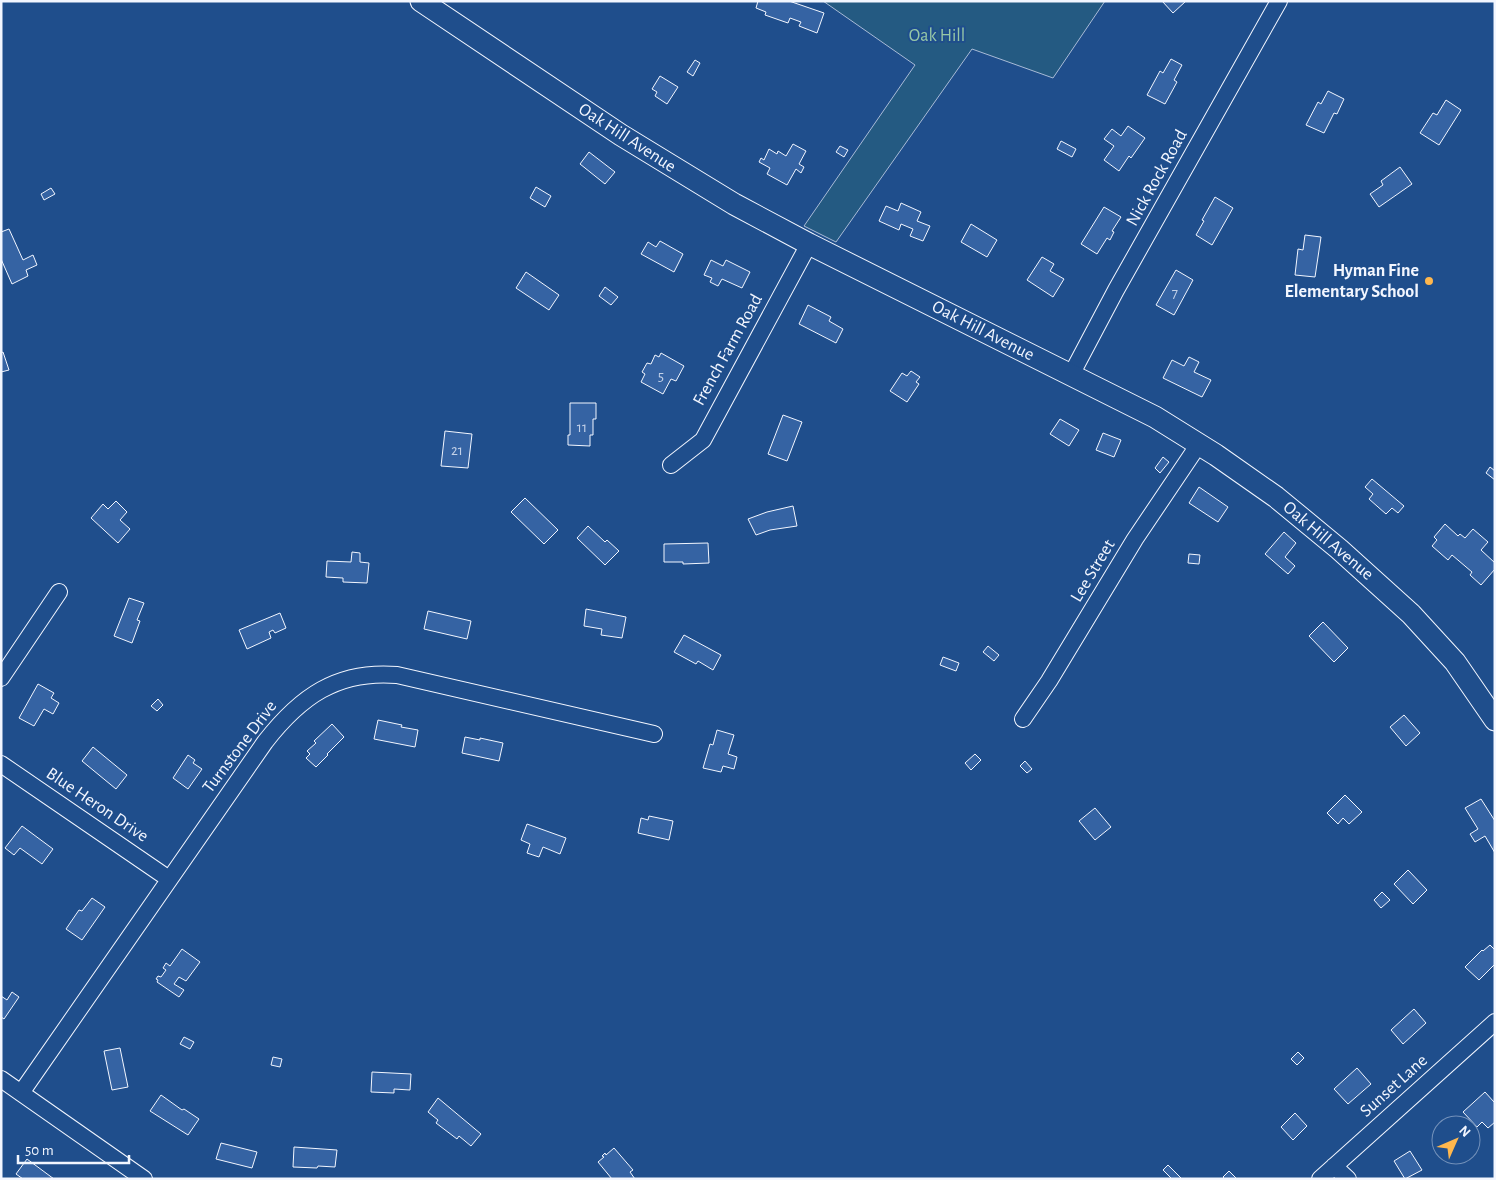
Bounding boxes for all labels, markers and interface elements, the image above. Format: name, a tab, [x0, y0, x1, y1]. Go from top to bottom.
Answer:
park label: Oak Hill	[909, 27, 965, 45]
street label: Oak Hill Avenue	[575, 100, 679, 176]
street label: Nick Rock Road	[1123, 127, 1191, 229]
place label: Hyman Fine Elementary School	[1284, 262, 1419, 301]
marker: Hyman Fine Elementary School	[1423, 275, 1435, 287]
house number: 7	[1172, 286, 1178, 301]
street label: French Farm Road	[690, 291, 766, 409]
street label: Oak Hill Avenue	[929, 298, 1037, 364]
house number: 5	[658, 369, 664, 384]
house number: 11	[577, 420, 587, 435]
house number: 21	[451, 443, 463, 458]
street label: Oak Hill Avenue	[1279, 498, 1377, 584]
street label: Lee Street	[1067, 537, 1119, 605]
street label: Turnstone Drive	[200, 697, 280, 797]
street label: Blue Heron Drive	[43, 764, 151, 846]
street label: Sunset Lane	[1357, 1051, 1431, 1121]
north arrow	[1431, 1115, 1481, 1165]
text: N	[1456, 1123, 1473, 1140]
scale bar	[18, 1132, 129, 1164]
text: 50 m	[25, 1143, 54, 1158]

